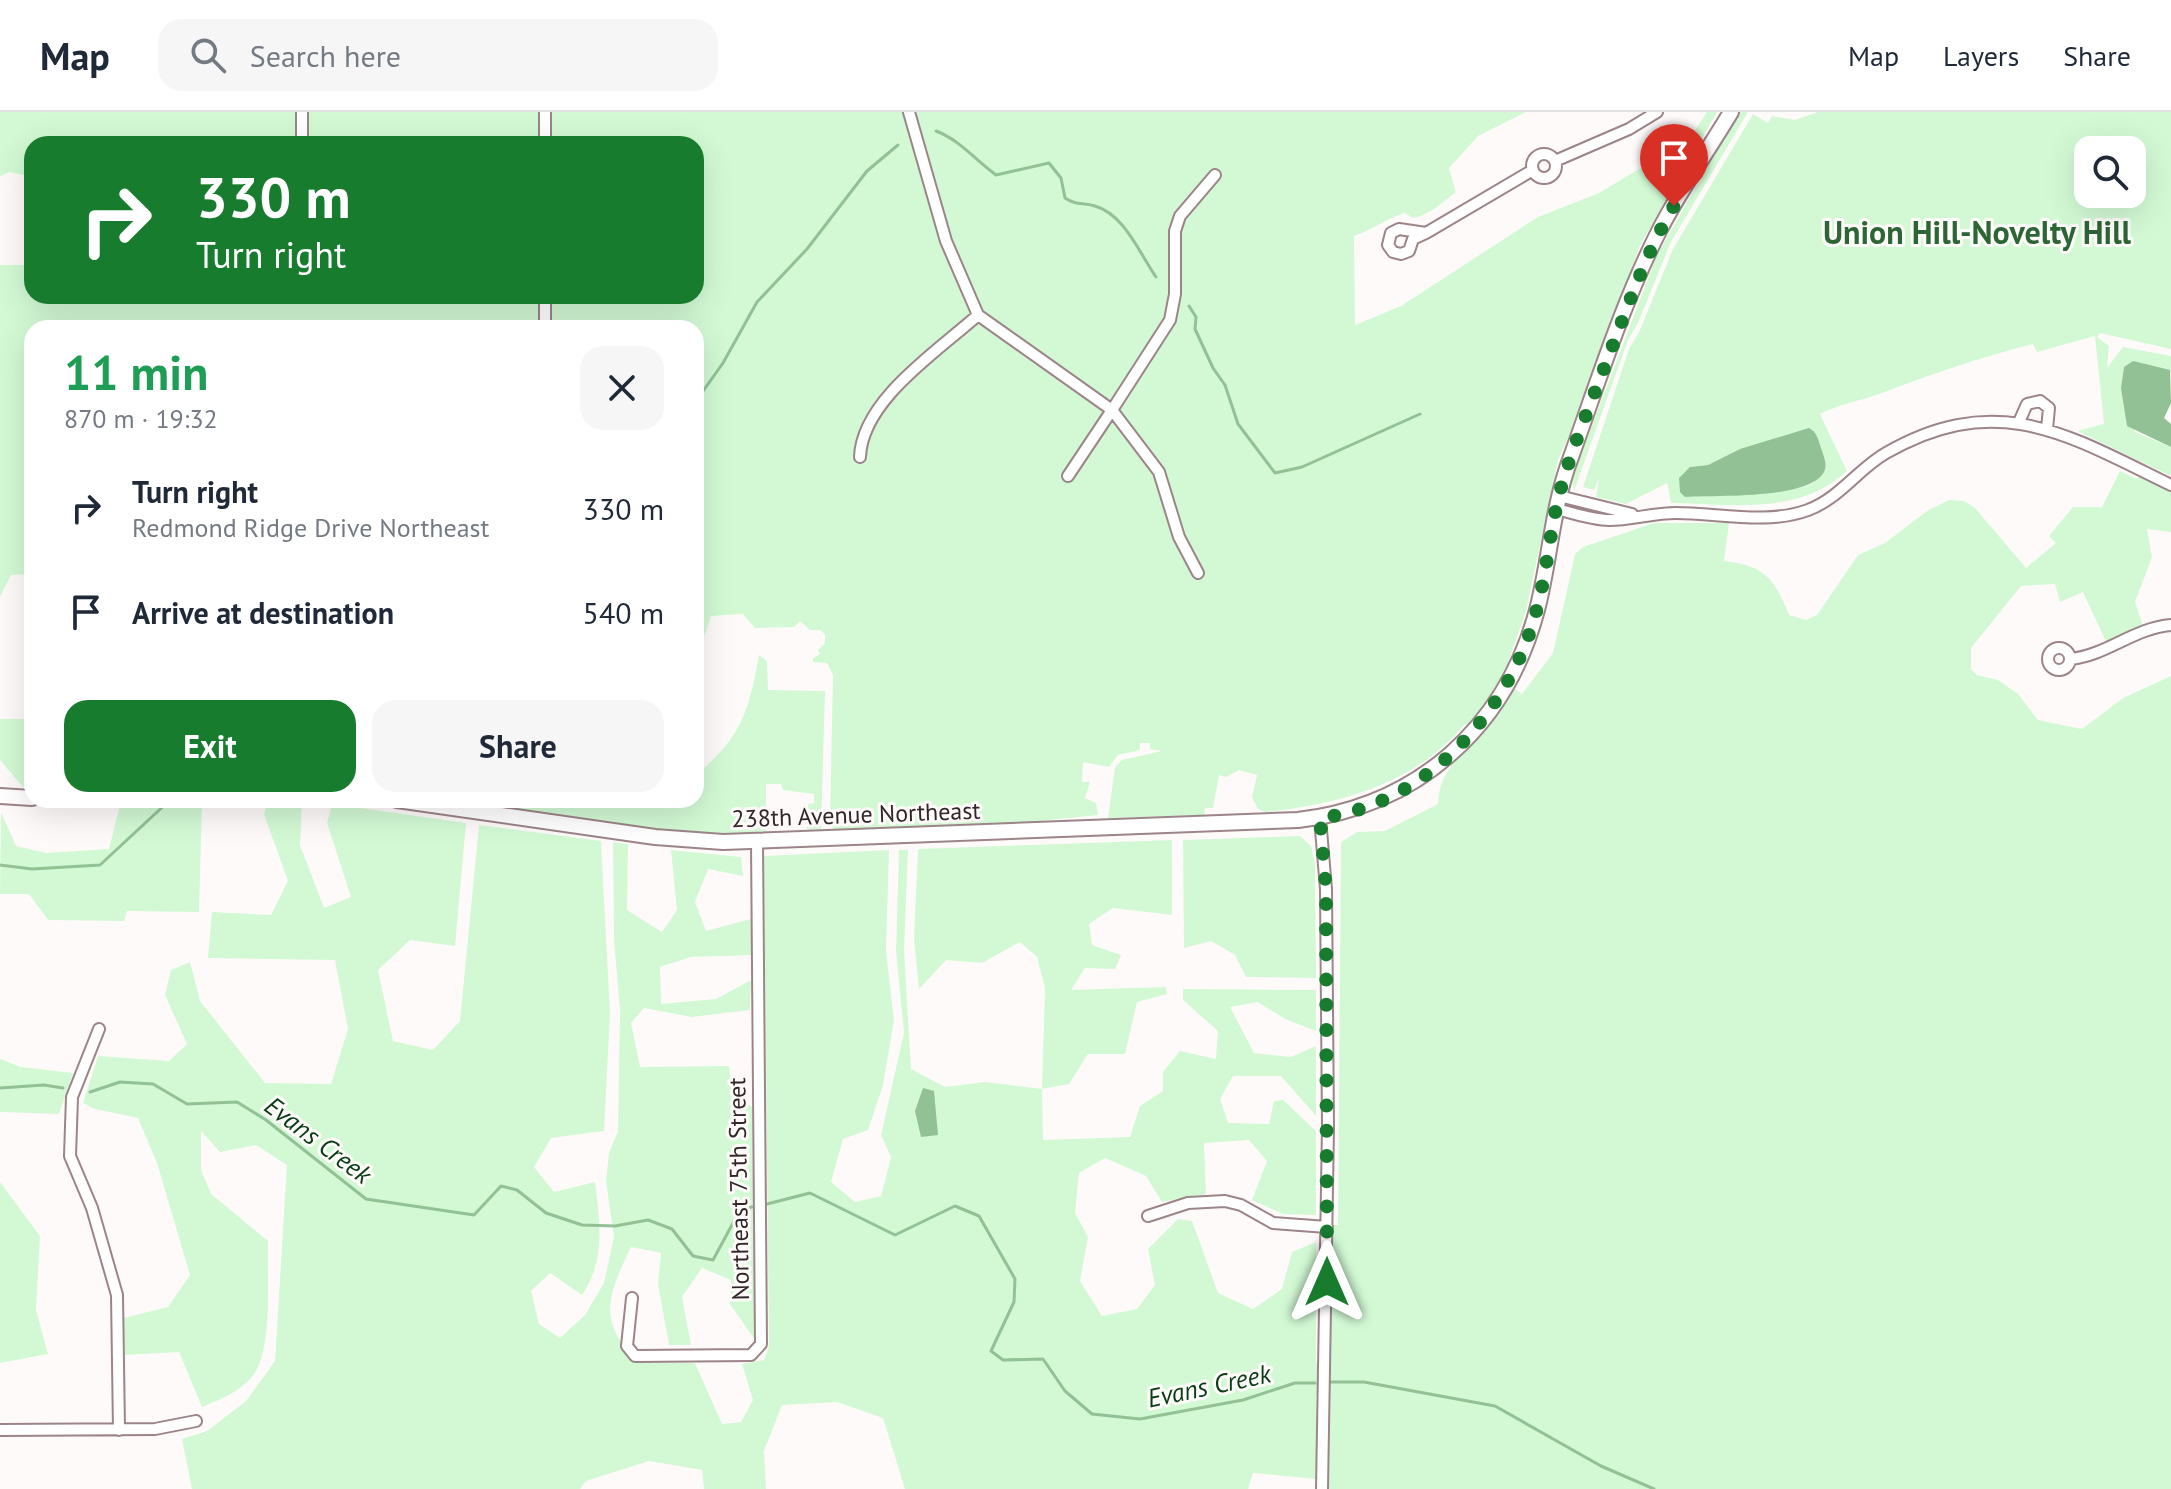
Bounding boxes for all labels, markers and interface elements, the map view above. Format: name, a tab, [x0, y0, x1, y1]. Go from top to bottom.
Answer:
search box	[158, 19, 718, 91]
text: Map	[40, 31, 110, 80]
icon: search	[186, 33, 230, 77]
text: Search here	[250, 36, 401, 75]
text: Map	[1848, 37, 1899, 74]
text: Layers	[1943, 37, 2019, 74]
text: Share	[2063, 37, 2131, 74]
pin	[1640, 124, 1708, 206]
icon: arrive	[1652, 136, 1696, 180]
map controls	[2074, 136, 2146, 208]
button: search	[2074, 136, 2146, 208]
text: 330 m	[196, 161, 351, 233]
icon: right	[64, 168, 168, 272]
district label: Union Hill-Novelty Hill	[1823, 211, 2132, 253]
text: Turn right	[196, 231, 346, 278]
text: 11 min	[64, 341, 208, 403]
button: close	[580, 346, 664, 430]
text: 870 m · 19:32	[64, 402, 218, 435]
text: Turn right	[132, 472, 258, 511]
icon: right	[64, 486, 108, 530]
text: 330 m	[583, 489, 664, 528]
text: Redmond Ridge Drive Northeast	[132, 511, 489, 544]
icon: arrive	[64, 590, 108, 634]
text: Arrive at destination	[132, 593, 394, 632]
text: 540 m	[583, 593, 664, 632]
button: Exit	[64, 700, 356, 792]
button: Share	[372, 700, 664, 792]
street label: 238th Avenue Northeast	[731, 795, 981, 834]
street label: Northeast 75th Street	[721, 1077, 756, 1301]
water label: Evans Creek	[258, 1089, 379, 1191]
position arrow	[1285, 1240, 1369, 1324]
water label: Evans Creek	[1144, 1356, 1275, 1415]

